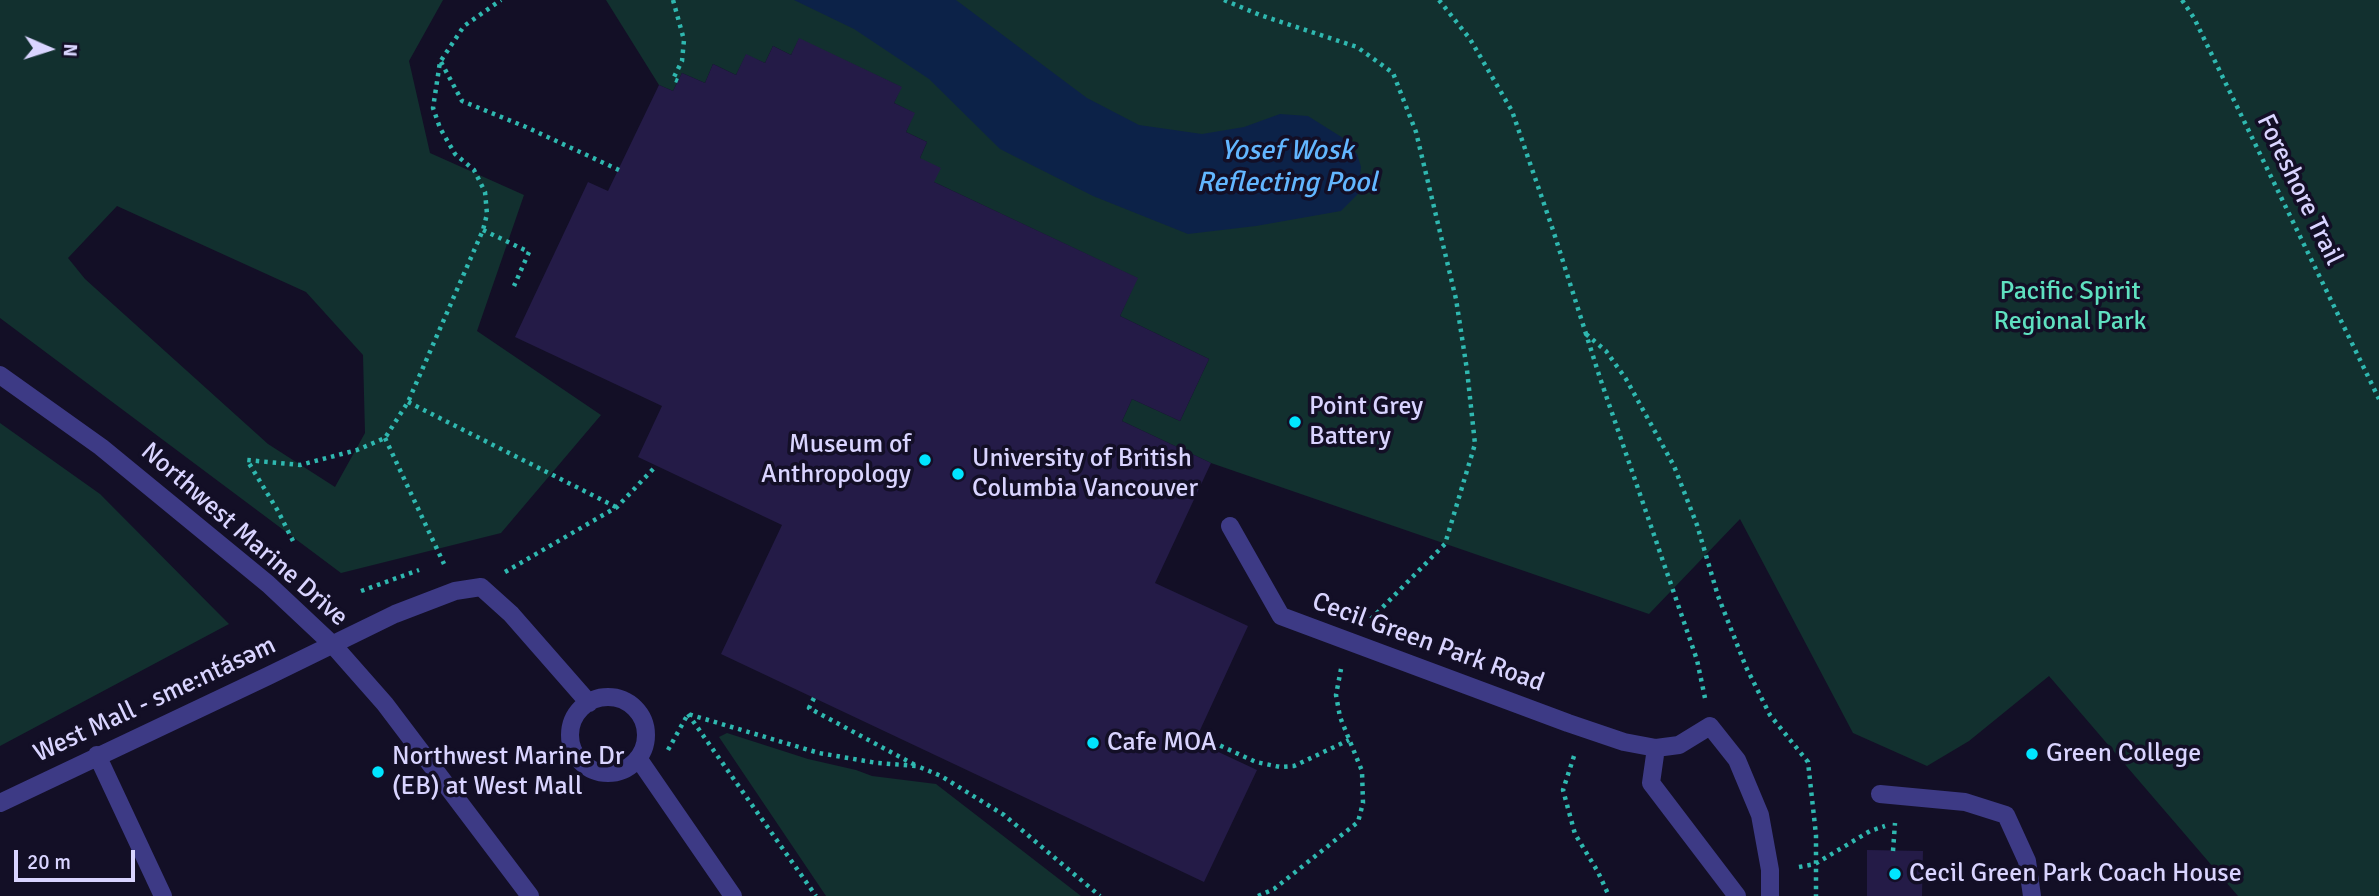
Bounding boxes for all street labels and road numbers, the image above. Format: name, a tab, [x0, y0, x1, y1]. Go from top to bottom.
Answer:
street label: Foreshore Trail	[2249, 109, 2349, 271]
street label: Northwest Marine Drive	[134, 437, 354, 633]
street label: Cecil Green Park Road	[1308, 587, 1548, 699]
street label: West Mall - sme:ntásəm	[29, 630, 281, 770]

